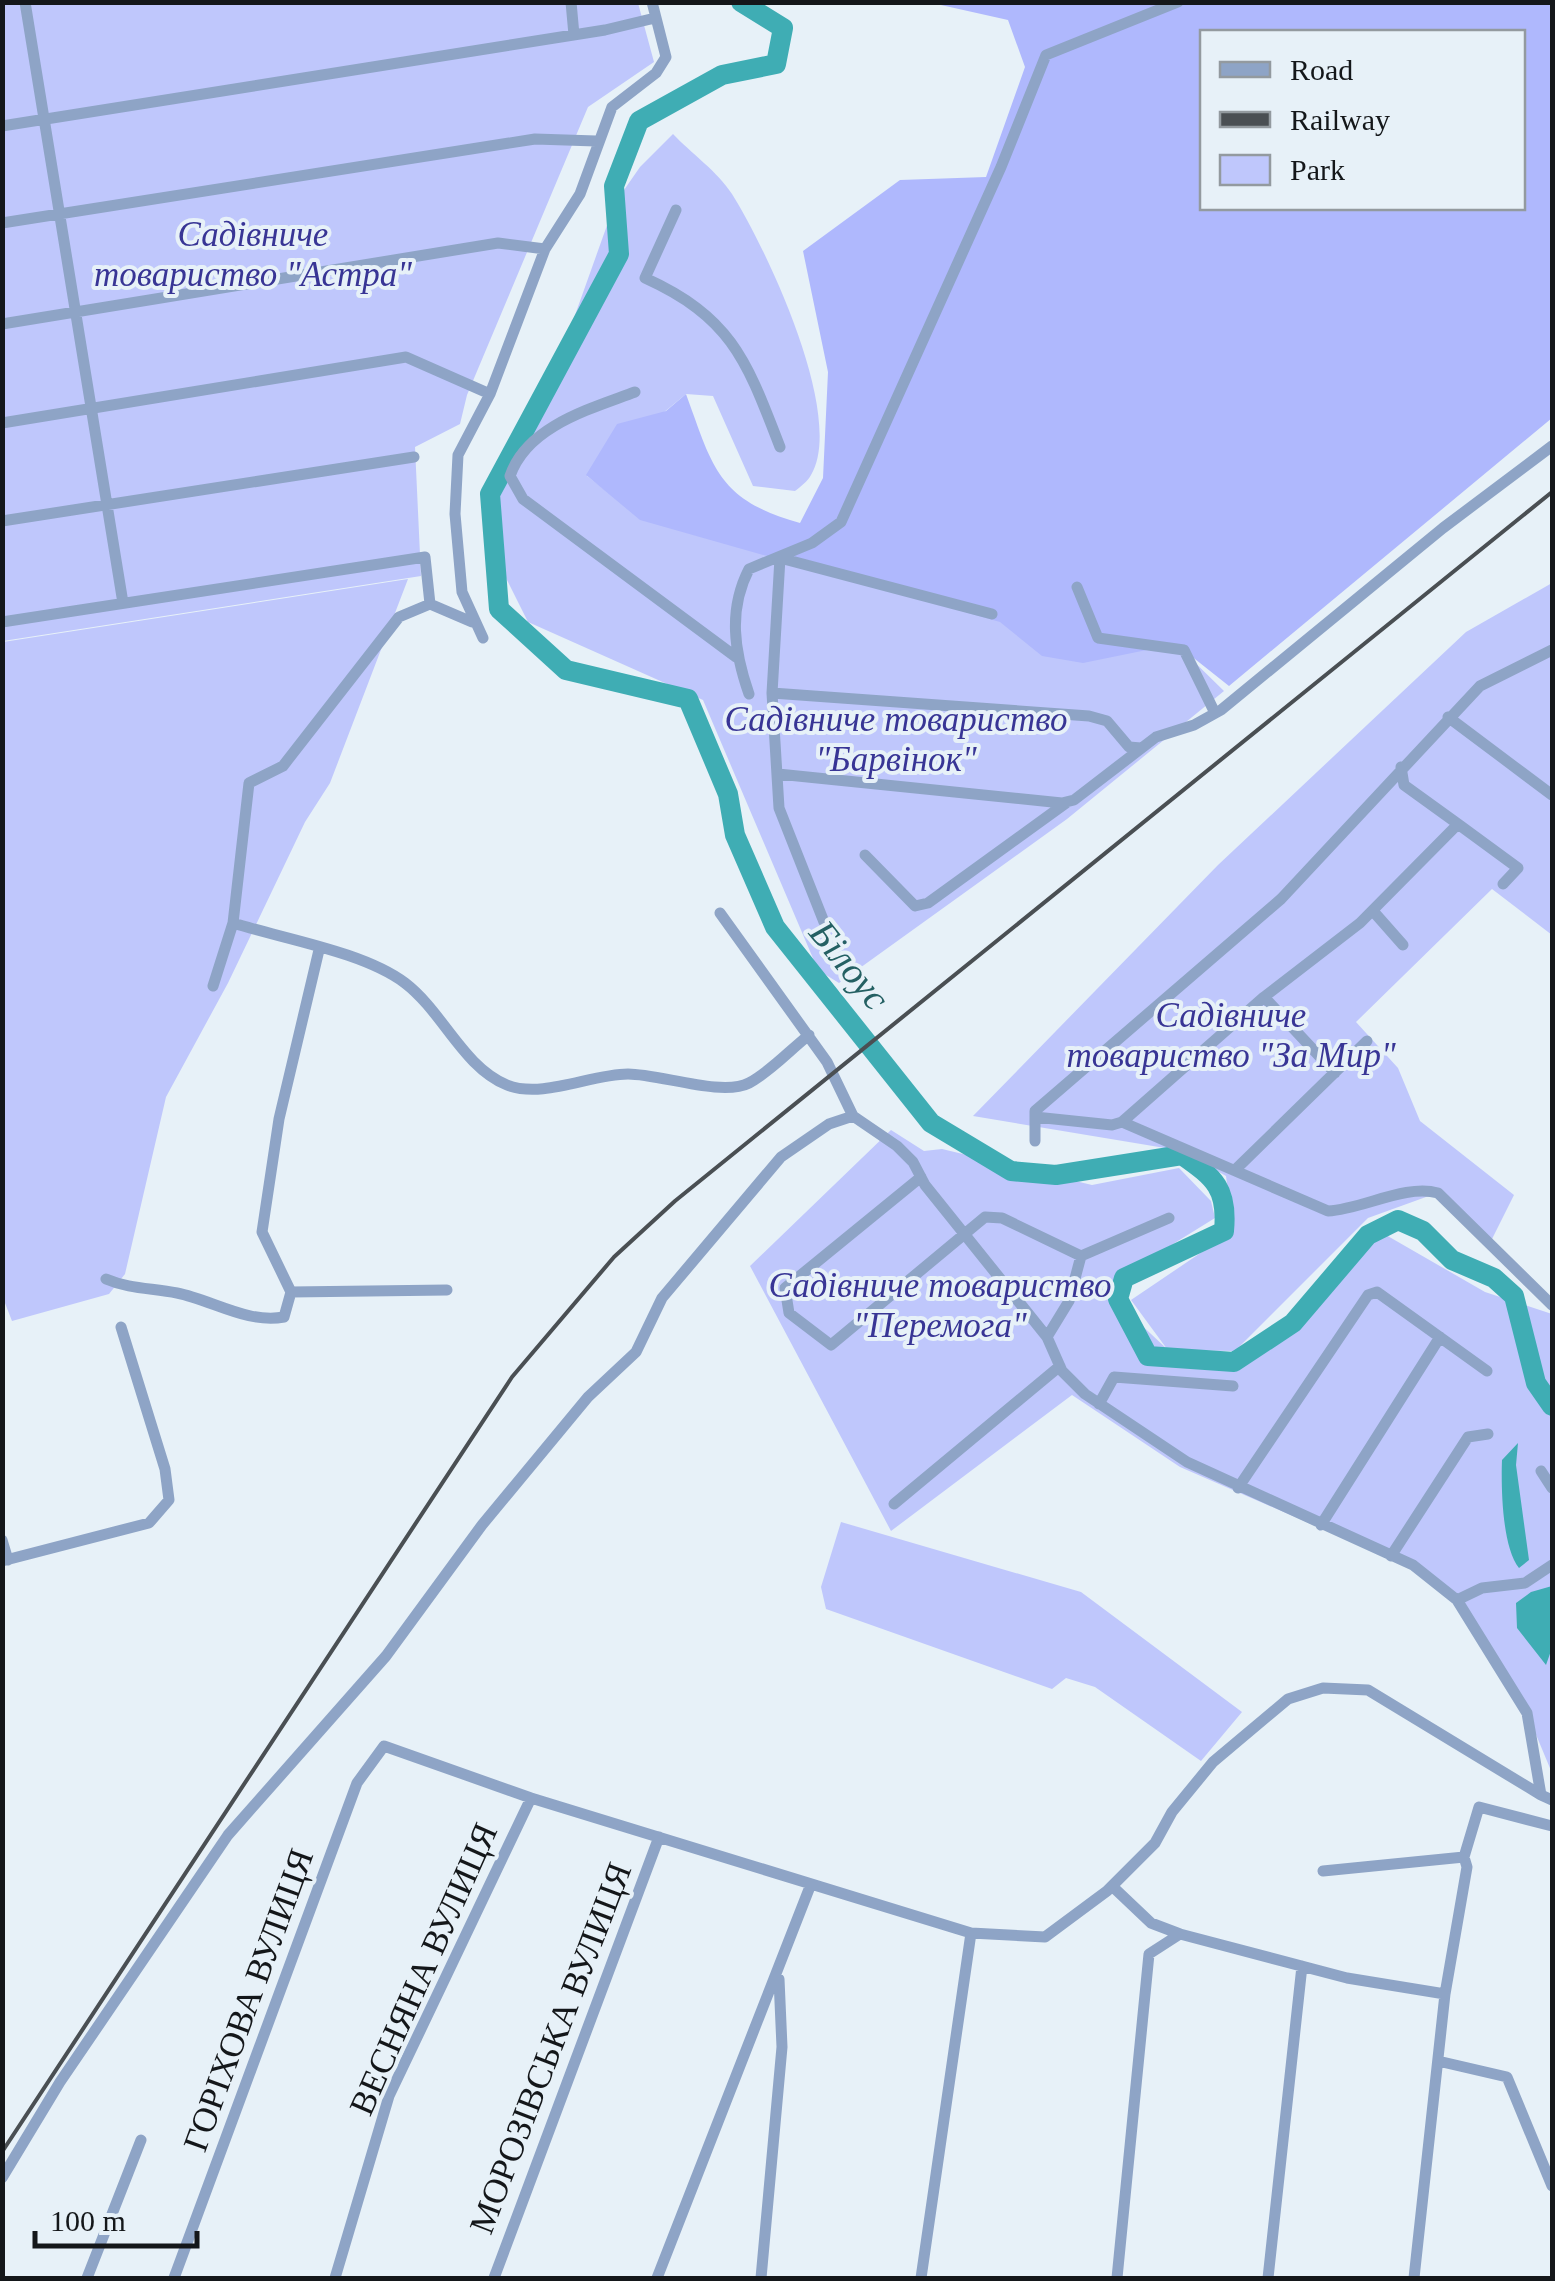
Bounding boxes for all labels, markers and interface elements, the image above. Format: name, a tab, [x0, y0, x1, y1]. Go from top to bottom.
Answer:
legend	[1200, 30, 1525, 210]
text: Road	[1290, 53, 1353, 86]
text: Railway	[1290, 103, 1390, 136]
text: Park	[1290, 153, 1345, 186]
park label: Садівниче товариство "Астра"	[94, 215, 412, 294]
park label: Садівниче товариство "Барвінок"	[725, 700, 1067, 779]
water label: Білоус	[801, 911, 898, 1018]
park label: Садівниче товариство "За Мир"	[1066, 996, 1396, 1075]
park label: Садівниче товариство "Перемога"	[769, 1266, 1111, 1345]
street label: ВЕСНЯНА ВУЛИЦЯ	[342, 1817, 505, 2121]
street label: ГОРІХОВА ВУЛИЦЯ	[176, 1844, 321, 2157]
street label: МОРОЗІВСЬКА ВУЛИЦЯ	[462, 1857, 639, 2239]
scale bar	[35, 2186, 198, 2248]
text: 100 m	[50, 2204, 126, 2237]

